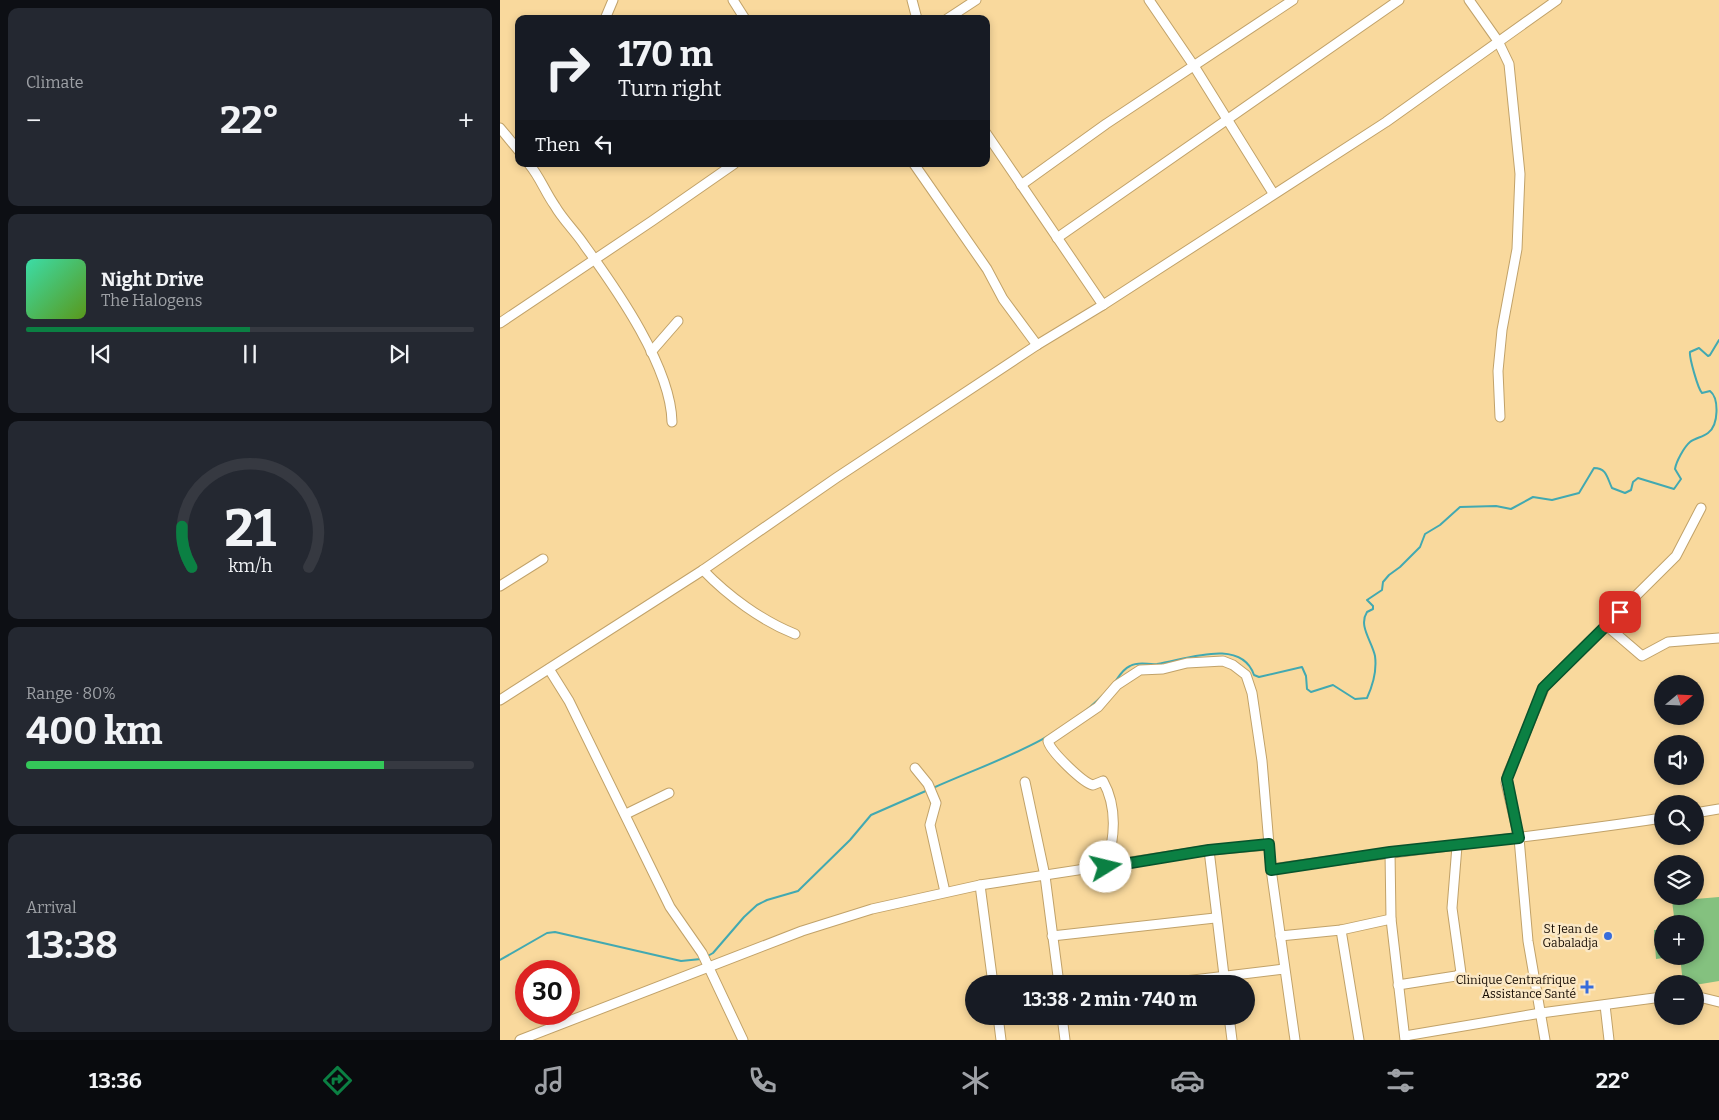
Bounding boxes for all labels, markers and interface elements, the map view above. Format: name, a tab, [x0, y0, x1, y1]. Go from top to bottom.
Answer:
text: 170 m	[618, 33, 713, 75]
icon: right	[535, 35, 600, 100]
text: Climate	[26, 73, 84, 92]
text: Turn right	[618, 75, 721, 102]
text: 22°	[220, 97, 279, 143]
text: −	[26, 104, 41, 137]
text: +	[458, 104, 474, 137]
icon: left	[590, 130, 618, 158]
text: Then	[535, 133, 580, 156]
text: Night Drive	[101, 268, 204, 291]
text: The Halogens	[101, 291, 202, 310]
icon: previous	[87, 340, 115, 368]
icon: pause	[236, 340, 264, 368]
icon: next	[385, 340, 413, 368]
text: 21	[224, 497, 276, 560]
text: km/h	[228, 555, 272, 577]
pin	[1599, 591, 1641, 633]
icon: arrive	[1606, 598, 1634, 626]
north arrow	[1654, 675, 1704, 725]
map controls	[1654, 675, 1704, 1025]
text: Range · 80%	[26, 684, 116, 703]
text: 400 km	[26, 708, 163, 754]
button: sound	[1654, 735, 1704, 785]
button: search	[1654, 795, 1704, 845]
position arrow	[1079, 840, 1131, 892]
button: layers	[1654, 855, 1704, 905]
text: Arrival	[26, 898, 77, 917]
button: +	[1654, 915, 1704, 965]
text: 13:38	[26, 922, 118, 968]
place label: St Jean de Gabaladja	[1542, 922, 1598, 950]
marker: St Jean de Gabaladja	[1602, 930, 1614, 942]
speed limit sign: 30	[515, 960, 580, 1025]
place label: Clinique Centrafrique Assistance Santé	[1456, 973, 1576, 1001]
button: −	[1654, 975, 1704, 1025]
marker: Clinique Centrafrique Assistance Santé	[1580, 980, 1594, 994]
text: 13:38 · 2 min · 740 m	[1023, 988, 1197, 1011]
icon: directions	[320, 1063, 355, 1098]
icon: music	[532, 1063, 567, 1098]
icon: phone	[745, 1063, 780, 1098]
icon: climate	[958, 1063, 993, 1098]
icon: car	[1170, 1063, 1205, 1098]
icon: filters	[1383, 1063, 1418, 1098]
text: 13:36	[89, 1067, 142, 1094]
text: 22°	[1596, 1067, 1630, 1094]

